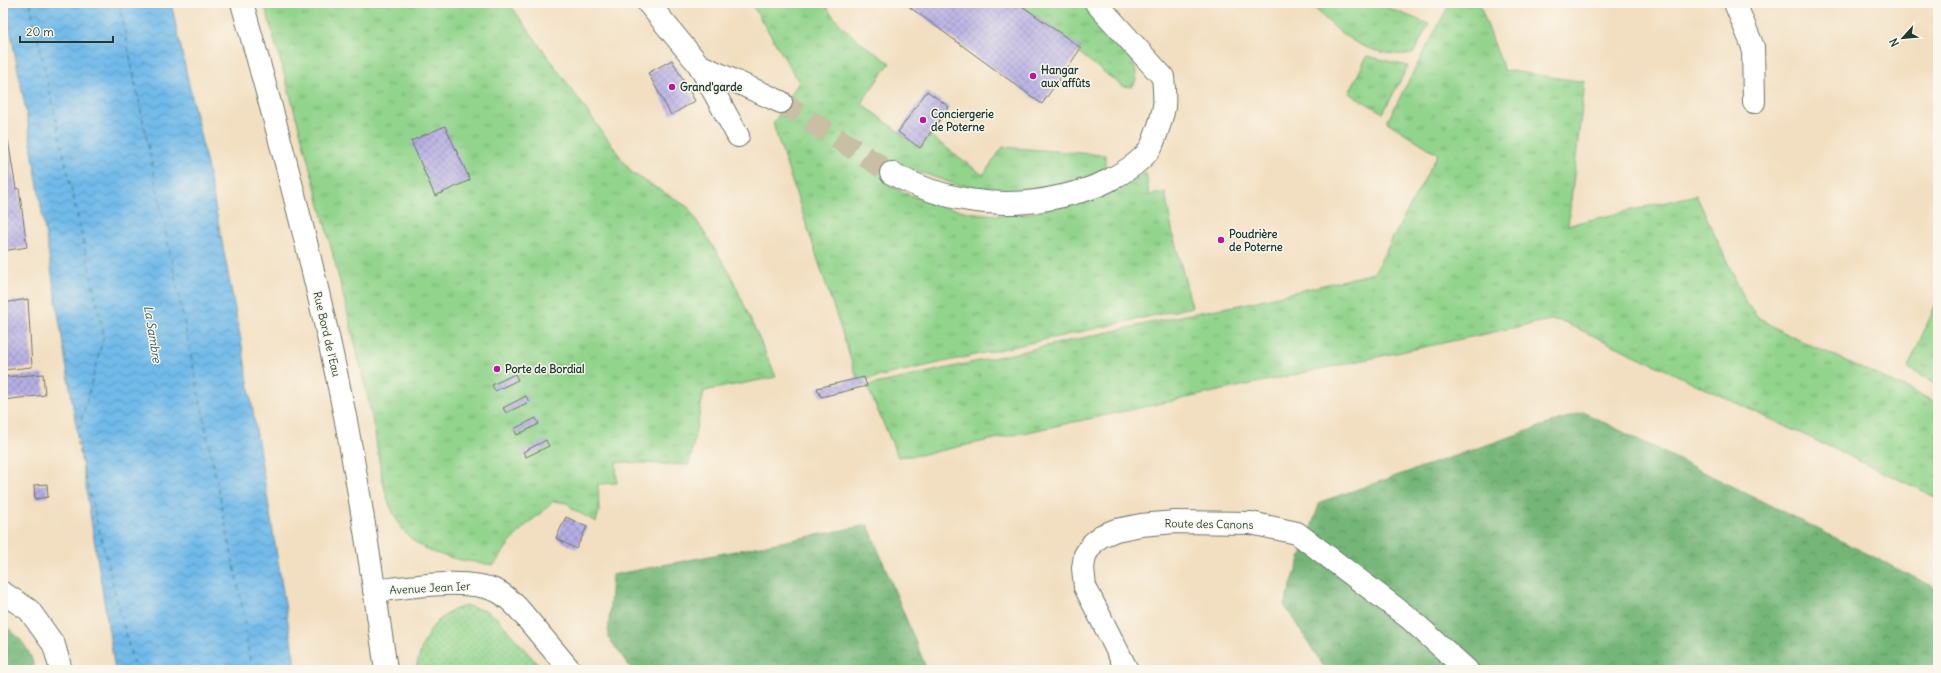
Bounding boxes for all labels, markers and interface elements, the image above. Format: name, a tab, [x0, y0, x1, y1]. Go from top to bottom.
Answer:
scale bar	[20, 18, 113, 44]
north arrow	[1883, 18, 1923, 58]
text: 20 m	[26, 24, 54, 39]
text: N	[1886, 36, 1902, 49]
place label: Hangar aux affûts	[1041, 63, 1090, 90]
marker: Hangar aux affûts	[1028, 71, 1038, 81]
place label: Grand'garde	[680, 80, 743, 95]
marker: Grand'garde	[667, 82, 677, 92]
place label: Conciergerie de Poterne	[931, 107, 994, 134]
marker: Conciergerie de Poterne	[918, 115, 928, 125]
place label: Poudrière de Poterne	[1229, 227, 1283, 254]
marker: Poudrière de Poterne	[1216, 235, 1226, 245]
street label: Rue Bord de l'Eau	[310, 290, 344, 379]
water label: La Sambre	[141, 304, 165, 365]
place label: Porte de Bordial	[505, 362, 585, 376]
marker: Porte de Bordial	[492, 364, 502, 374]
street label: Route des Canons	[1164, 516, 1254, 532]
street label: Avenue Jean Ier	[389, 579, 471, 597]

